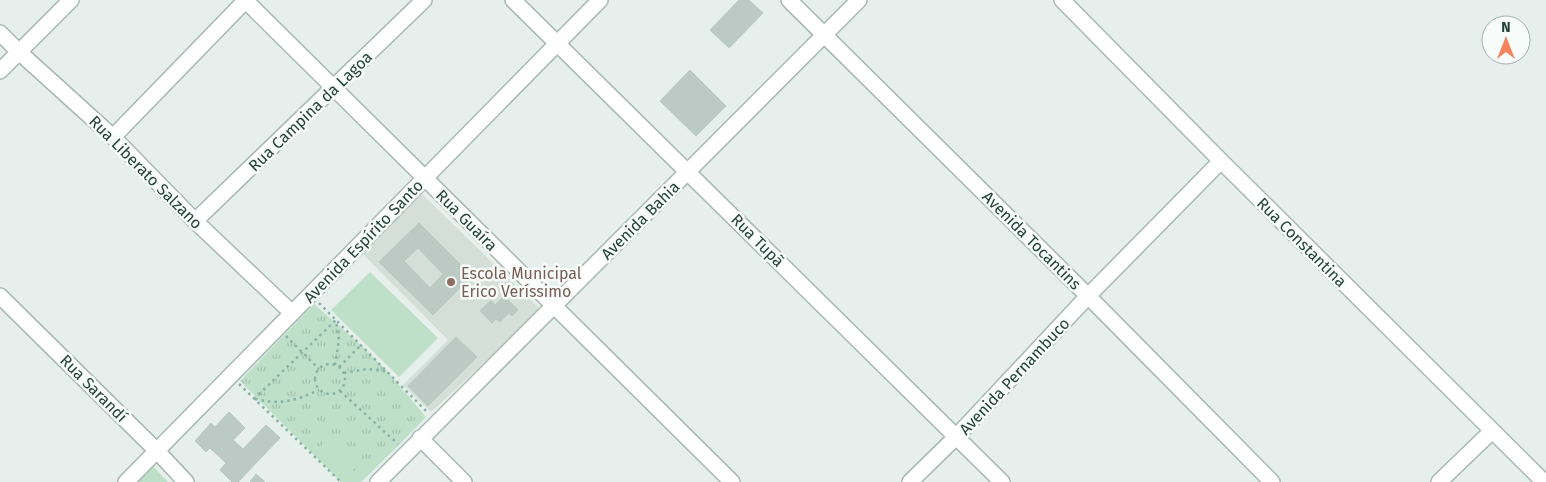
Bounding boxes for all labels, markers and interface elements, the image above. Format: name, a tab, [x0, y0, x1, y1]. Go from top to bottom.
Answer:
north arrow	[1481, 15, 1531, 65]
text: N	[1501, 19, 1511, 36]
street label: Rua Campina da Lagoa	[245, 47, 376, 175]
street label: Rua Liberato Salzano	[85, 112, 206, 233]
street label: Avenida Espírito Santo	[300, 176, 427, 307]
street label: Avenida Bahia	[597, 177, 684, 264]
street label: Rua Guaíra	[432, 186, 501, 255]
street label: Avenida Tocantins	[978, 187, 1085, 294]
street label: Rua Constantina	[1253, 194, 1350, 291]
street label: Rua Tupã	[727, 210, 788, 271]
place label: Escola Municipal Erico Veríssimo	[461, 264, 582, 301]
marker: Escola Municipal Erico Veríssimo	[445, 276, 457, 288]
street label: Avenida Pernambuco	[955, 314, 1074, 439]
street label: Rua Sarandí	[56, 351, 132, 426]

